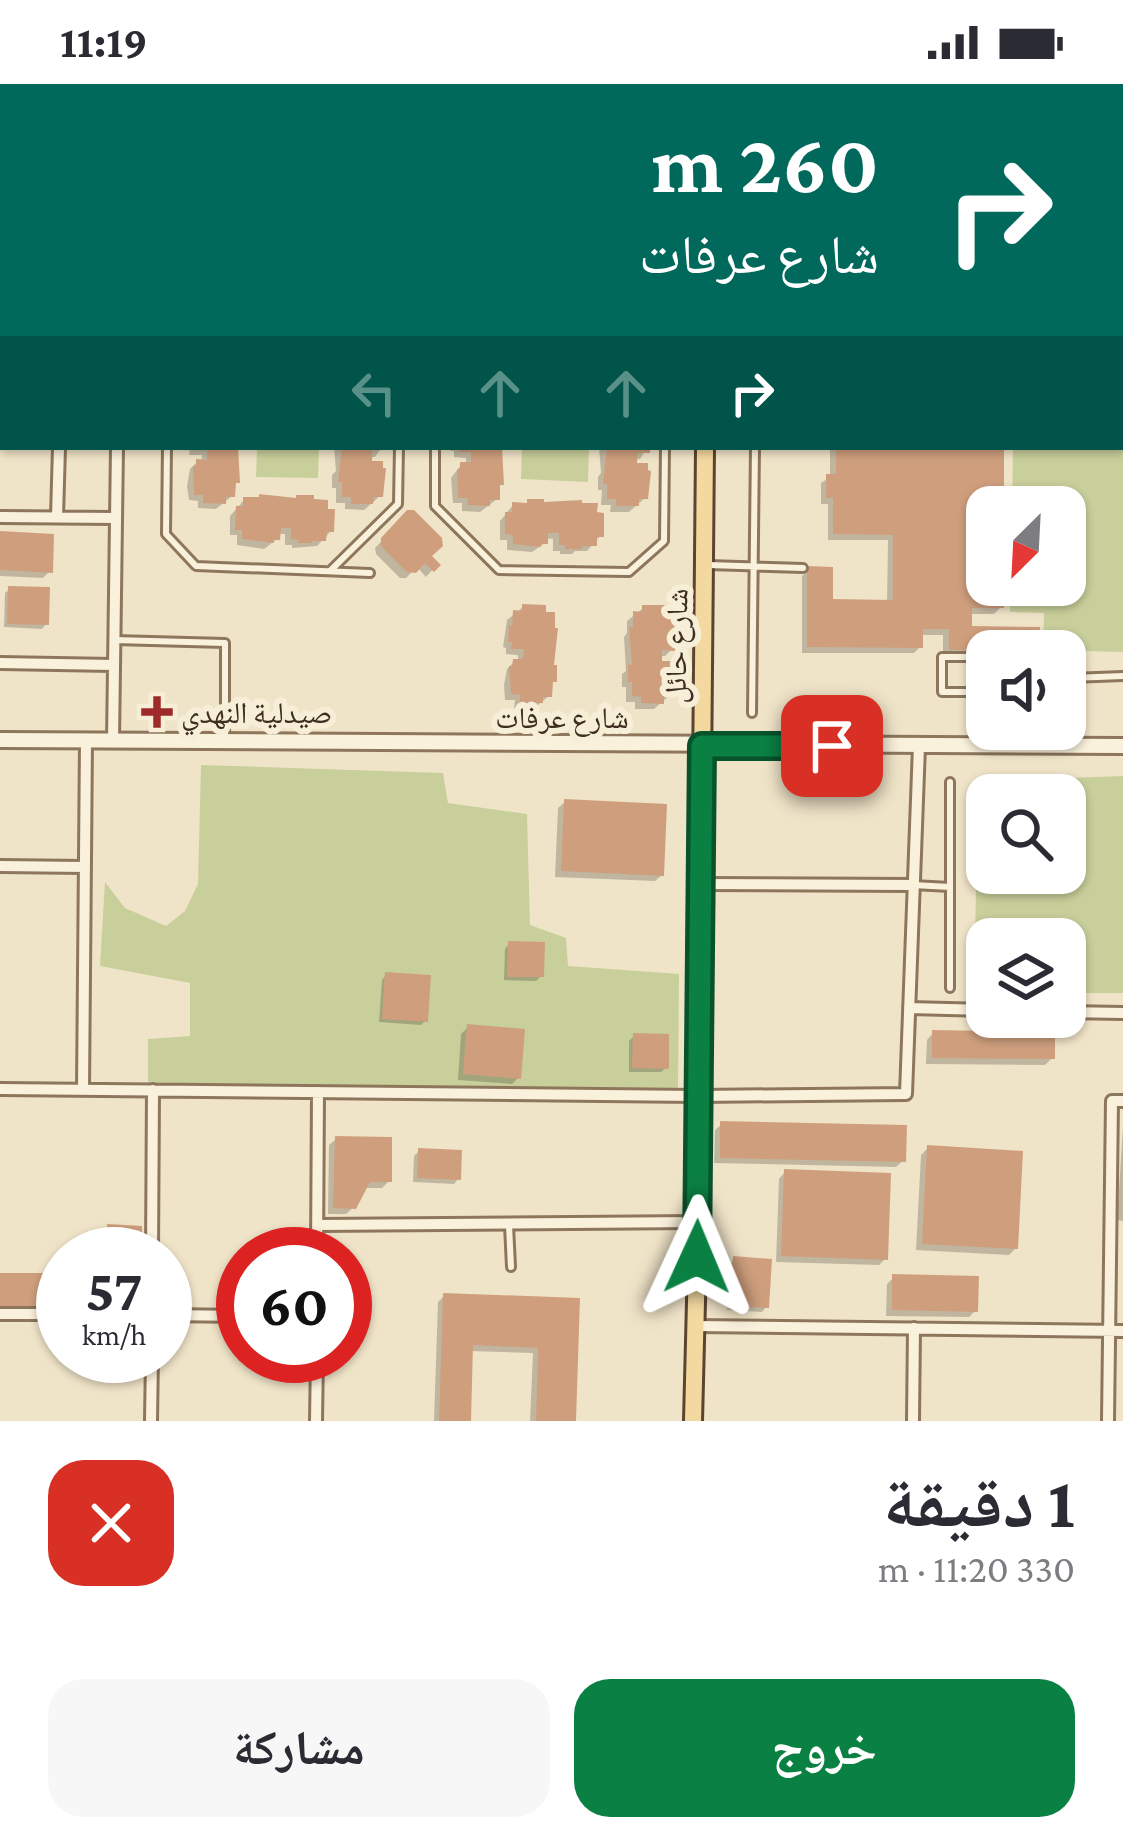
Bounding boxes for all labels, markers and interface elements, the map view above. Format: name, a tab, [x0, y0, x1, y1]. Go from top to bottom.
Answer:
text: 11:19	[60, 17, 148, 67]
text: 260 m	[652, 117, 879, 210]
icon: right	[921, 132, 1077, 288]
text: شارع عرفات	[639, 225, 879, 285]
icon: left	[341, 360, 407, 426]
icon: ahead	[467, 360, 533, 426]
icon: ahead	[593, 360, 659, 426]
icon: right	[719, 360, 785, 426]
north arrow	[966, 486, 1086, 606]
map controls	[966, 486, 1086, 1038]
street label: شارع حائل	[658, 588, 697, 704]
button: sound	[966, 630, 1086, 750]
pin	[781, 695, 883, 797]
place label: صيدلية النهدي	[181, 696, 332, 736]
marker: صيدلية النهدي	[144, 699, 170, 725]
street label: شارع عرفات	[495, 701, 629, 737]
icon: arrive	[799, 713, 865, 779]
button: search	[966, 774, 1086, 894]
button: layers	[966, 918, 1086, 1038]
position arrow	[634, 1194, 760, 1320]
speed limit sign: 60	[216, 1227, 372, 1383]
text: 57	[86, 1256, 143, 1323]
text: km/h	[82, 1318, 146, 1351]
button: close	[48, 1460, 174, 1586]
text: 1 دقيقة	[883, 1462, 1075, 1542]
text: 330 m · 11:20	[878, 1547, 1075, 1590]
button: مشاركة	[48, 1679, 550, 1817]
button: خروج	[574, 1679, 1075, 1817]

